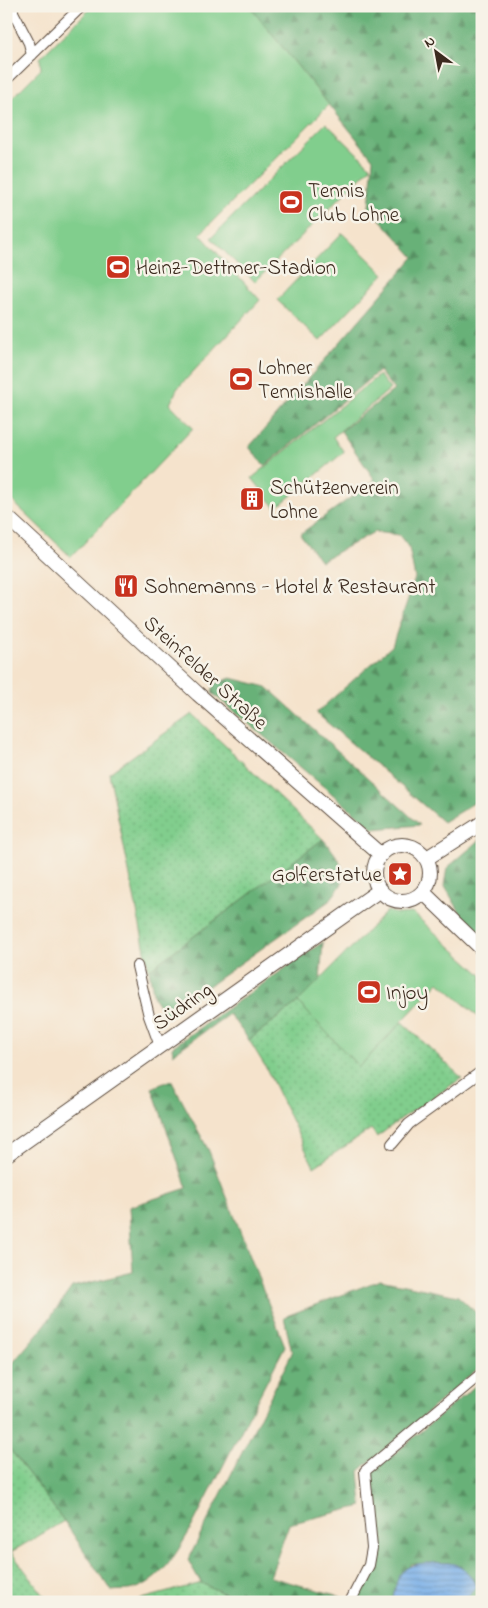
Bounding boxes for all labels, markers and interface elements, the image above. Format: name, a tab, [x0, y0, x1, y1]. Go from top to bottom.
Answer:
north arrow	[410, 28, 460, 78]
text: N	[420, 31, 439, 54]
place label: Tennis Club Lohne	[308, 177, 400, 231]
sports icon: Tennis Club Lohne	[278, 189, 304, 215]
sports icon: Heinz-Dettmer-Stadion	[105, 254, 131, 280]
place label: Heinz-Dettmer-Stadion	[136, 254, 336, 284]
place label: Lohner Tennishalle	[258, 354, 353, 408]
sports icon: Lohner Tennishalle	[228, 366, 254, 392]
place label: Schützenverein Lohne	[270, 474, 399, 528]
building icon: Schützenverein Lohne	[239, 486, 265, 512]
restaurant icon: Sohnemanns - Hotel & Restaurant	[113, 573, 139, 599]
place label: Sohnemanns - Hotel & Restaurant	[144, 573, 435, 603]
street label: Steinfelder Straße	[136, 609, 274, 738]
place label: Golferstatue	[272, 861, 383, 891]
place icon: Golferstatue	[387, 861, 413, 887]
street label: Südring	[147, 976, 220, 1041]
sports icon: Injoy	[356, 979, 382, 1005]
place label: Injoy	[386, 979, 428, 1011]

